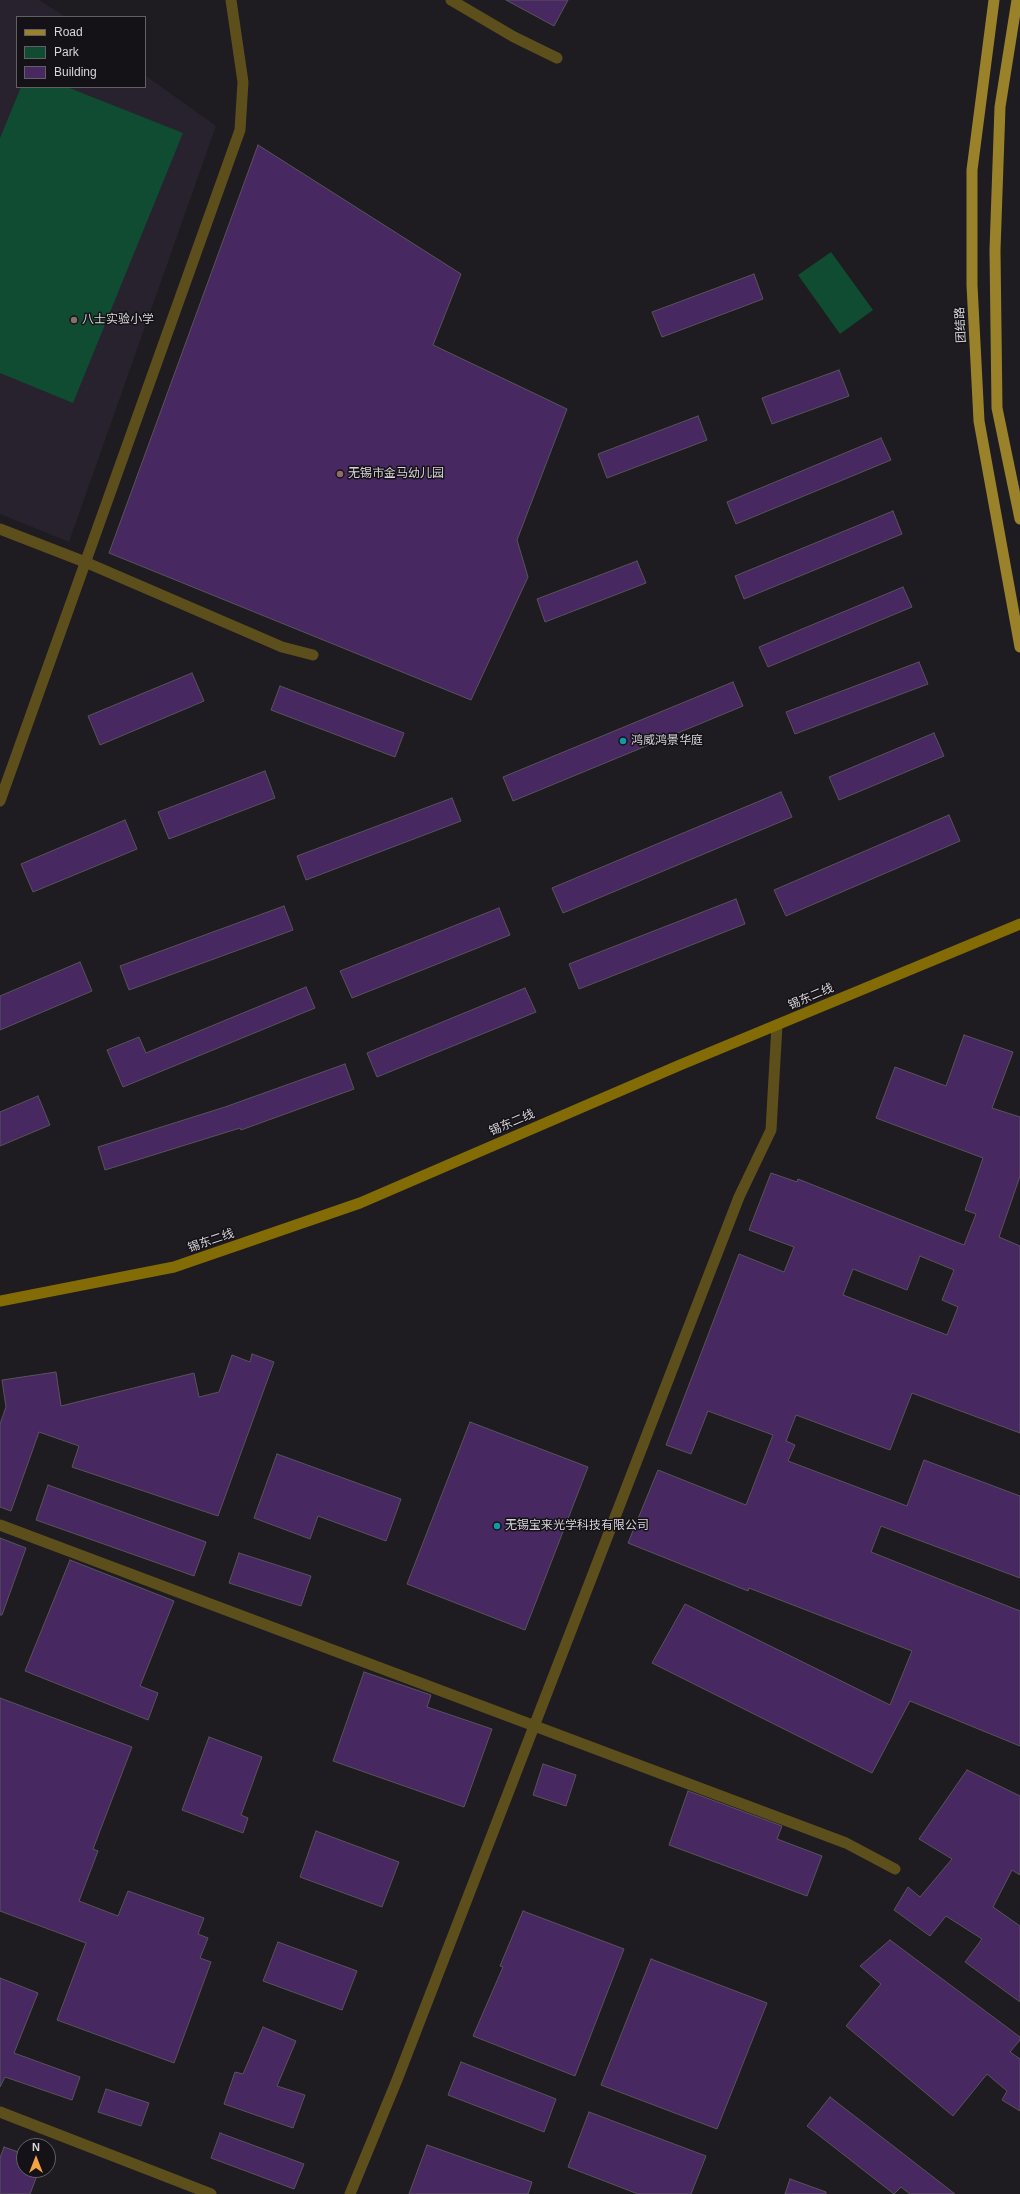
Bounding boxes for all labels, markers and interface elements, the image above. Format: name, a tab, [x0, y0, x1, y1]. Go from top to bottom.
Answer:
legend	[16, 16, 146, 88]
text: Road	[54, 25, 83, 39]
text: Park	[54, 45, 79, 59]
text: Building	[54, 65, 97, 79]
street label: 团结路	[953, 307, 969, 343]
place label: 八士实验小学	[82, 313, 154, 327]
marker: 八士实验小学	[69, 315, 79, 325]
place label: 无锡市金马幼儿园	[348, 467, 444, 481]
marker: 无锡市金马幼儿园	[335, 469, 345, 479]
place label: 鸿威鸿景华庭	[631, 734, 703, 748]
marker: 鸿威鸿景华庭	[618, 736, 628, 746]
street label: 锡东二线	[786, 981, 836, 1013]
street label: 锡东二线	[487, 1107, 537, 1139]
street label: 锡东二线	[186, 1226, 236, 1256]
place label: 无锡宝来光学科技有限公司	[505, 1519, 649, 1533]
marker: 无锡宝来光学科技有限公司	[492, 1521, 502, 1531]
north arrow	[16, 2138, 56, 2178]
text: N	[32, 2141, 40, 2153]

